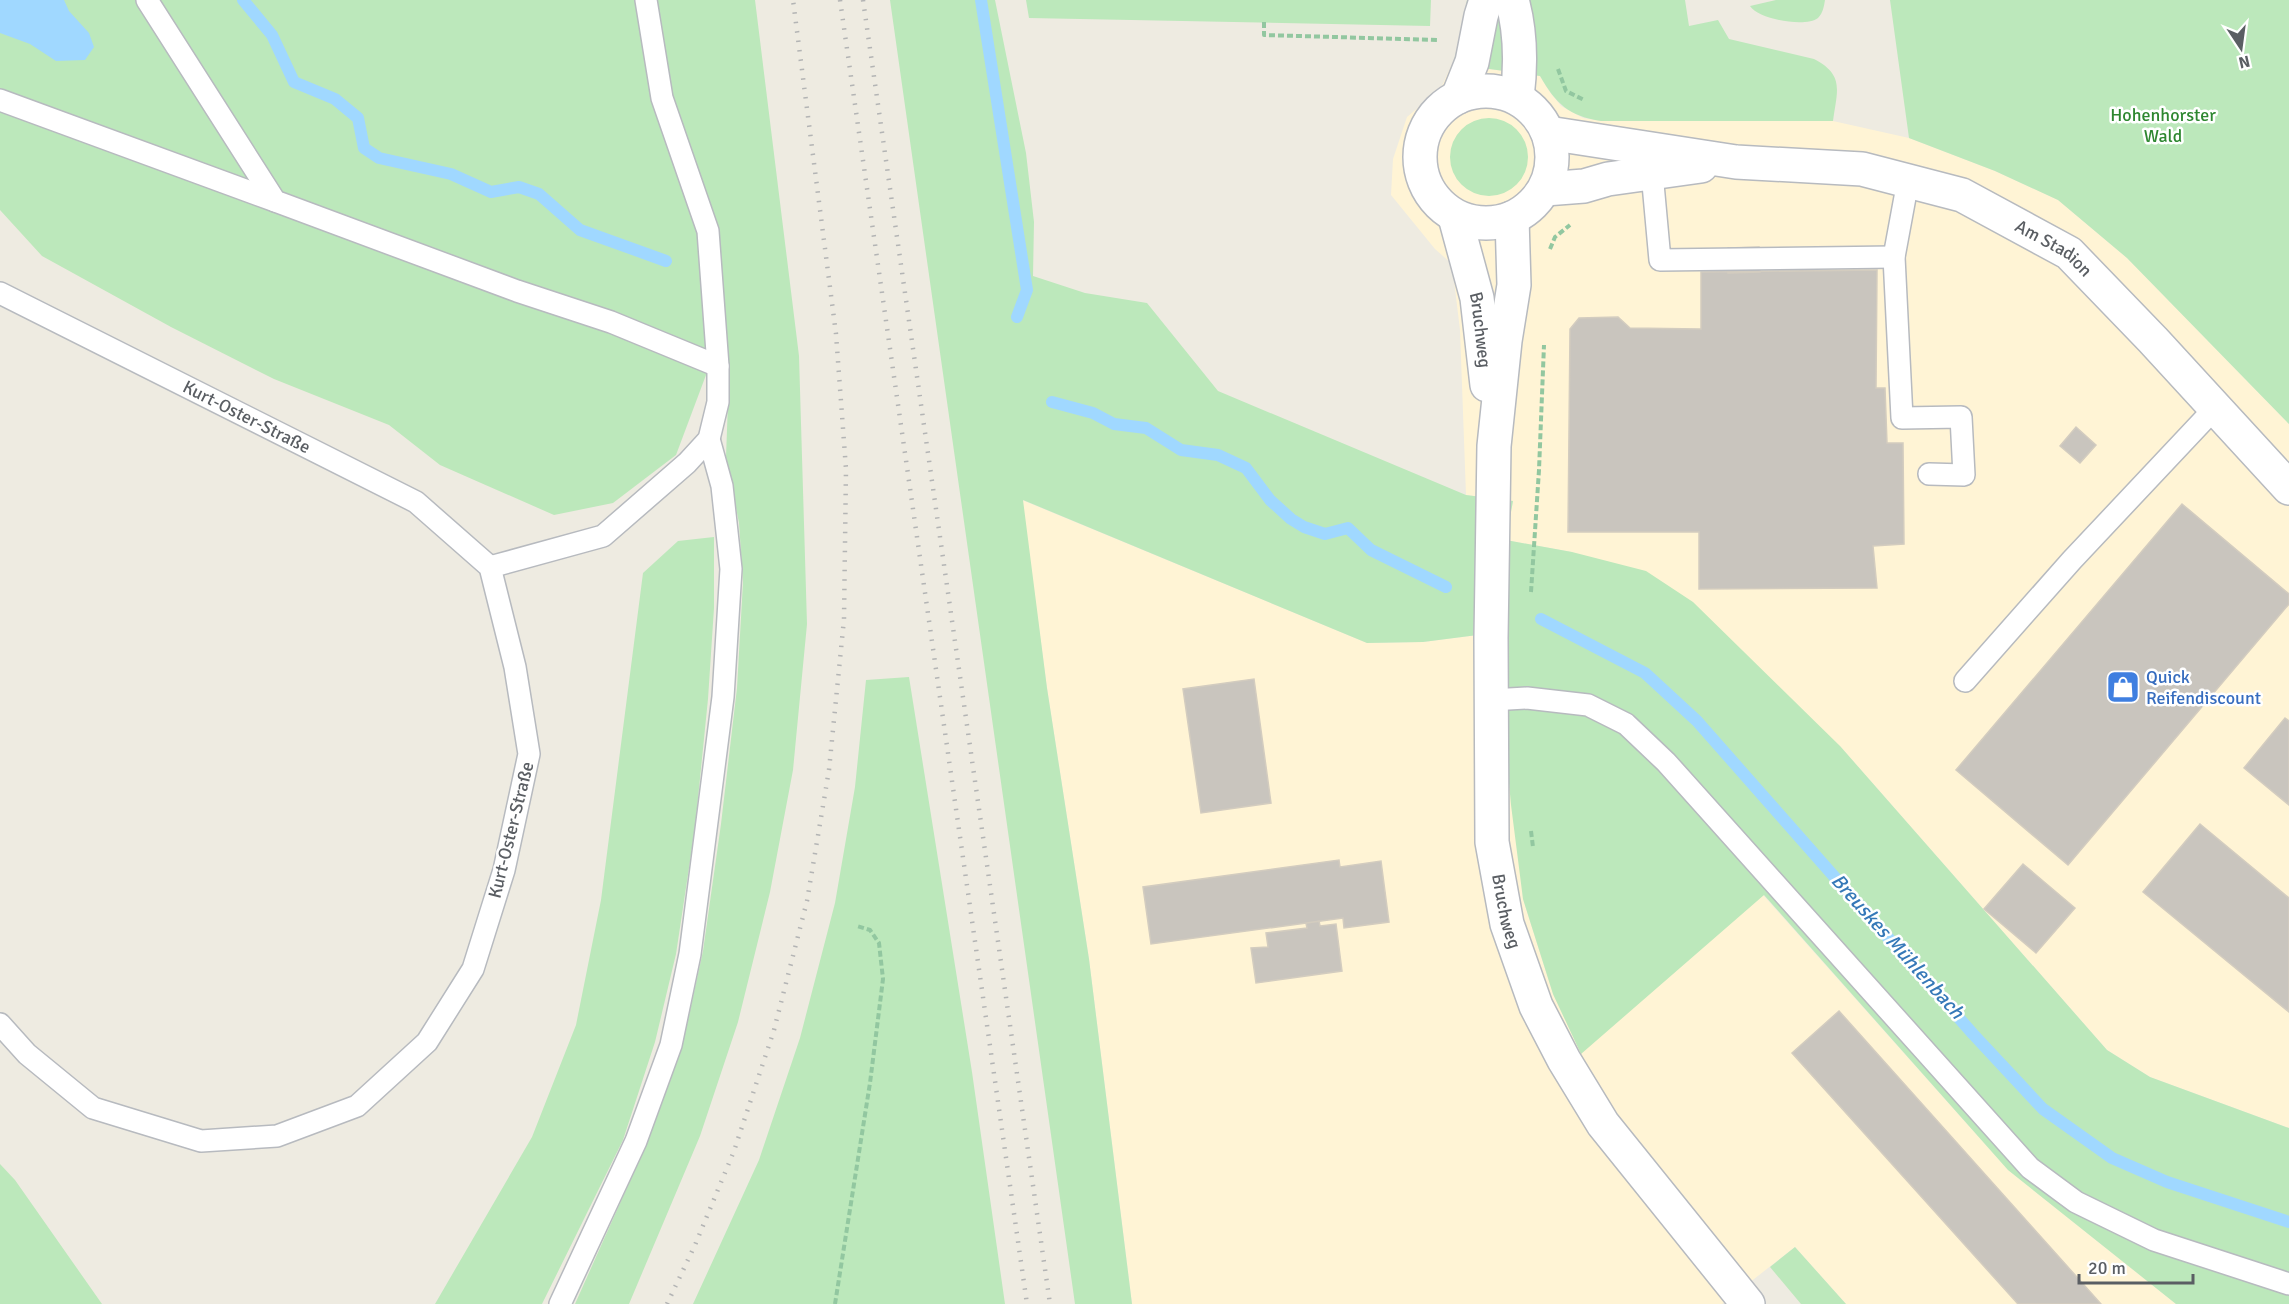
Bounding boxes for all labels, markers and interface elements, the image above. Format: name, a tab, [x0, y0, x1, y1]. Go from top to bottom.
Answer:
north arrow	[2211, 18, 2271, 78]
text: N	[2236, 51, 2252, 73]
park label: Hohenhorster Wald	[2110, 104, 2216, 147]
street label: Am Stadion	[2011, 215, 2097, 281]
street label: Bruchweg	[1465, 289, 1496, 369]
street label: Kurt-Oster-Straße	[179, 376, 314, 458]
place label: Quick Reifendiscount	[2146, 666, 2261, 709]
shop icon: Quick Reifendiscount	[2105, 669, 2141, 705]
street label: Kurt-Oster-Straße	[483, 759, 539, 901]
water label: Breuskes Mühlenbach	[1826, 869, 1970, 1025]
street label: Bruchweg	[1487, 872, 1526, 952]
scale bar	[2079, 1247, 2193, 1285]
text: 20 m	[2088, 1257, 2126, 1279]

